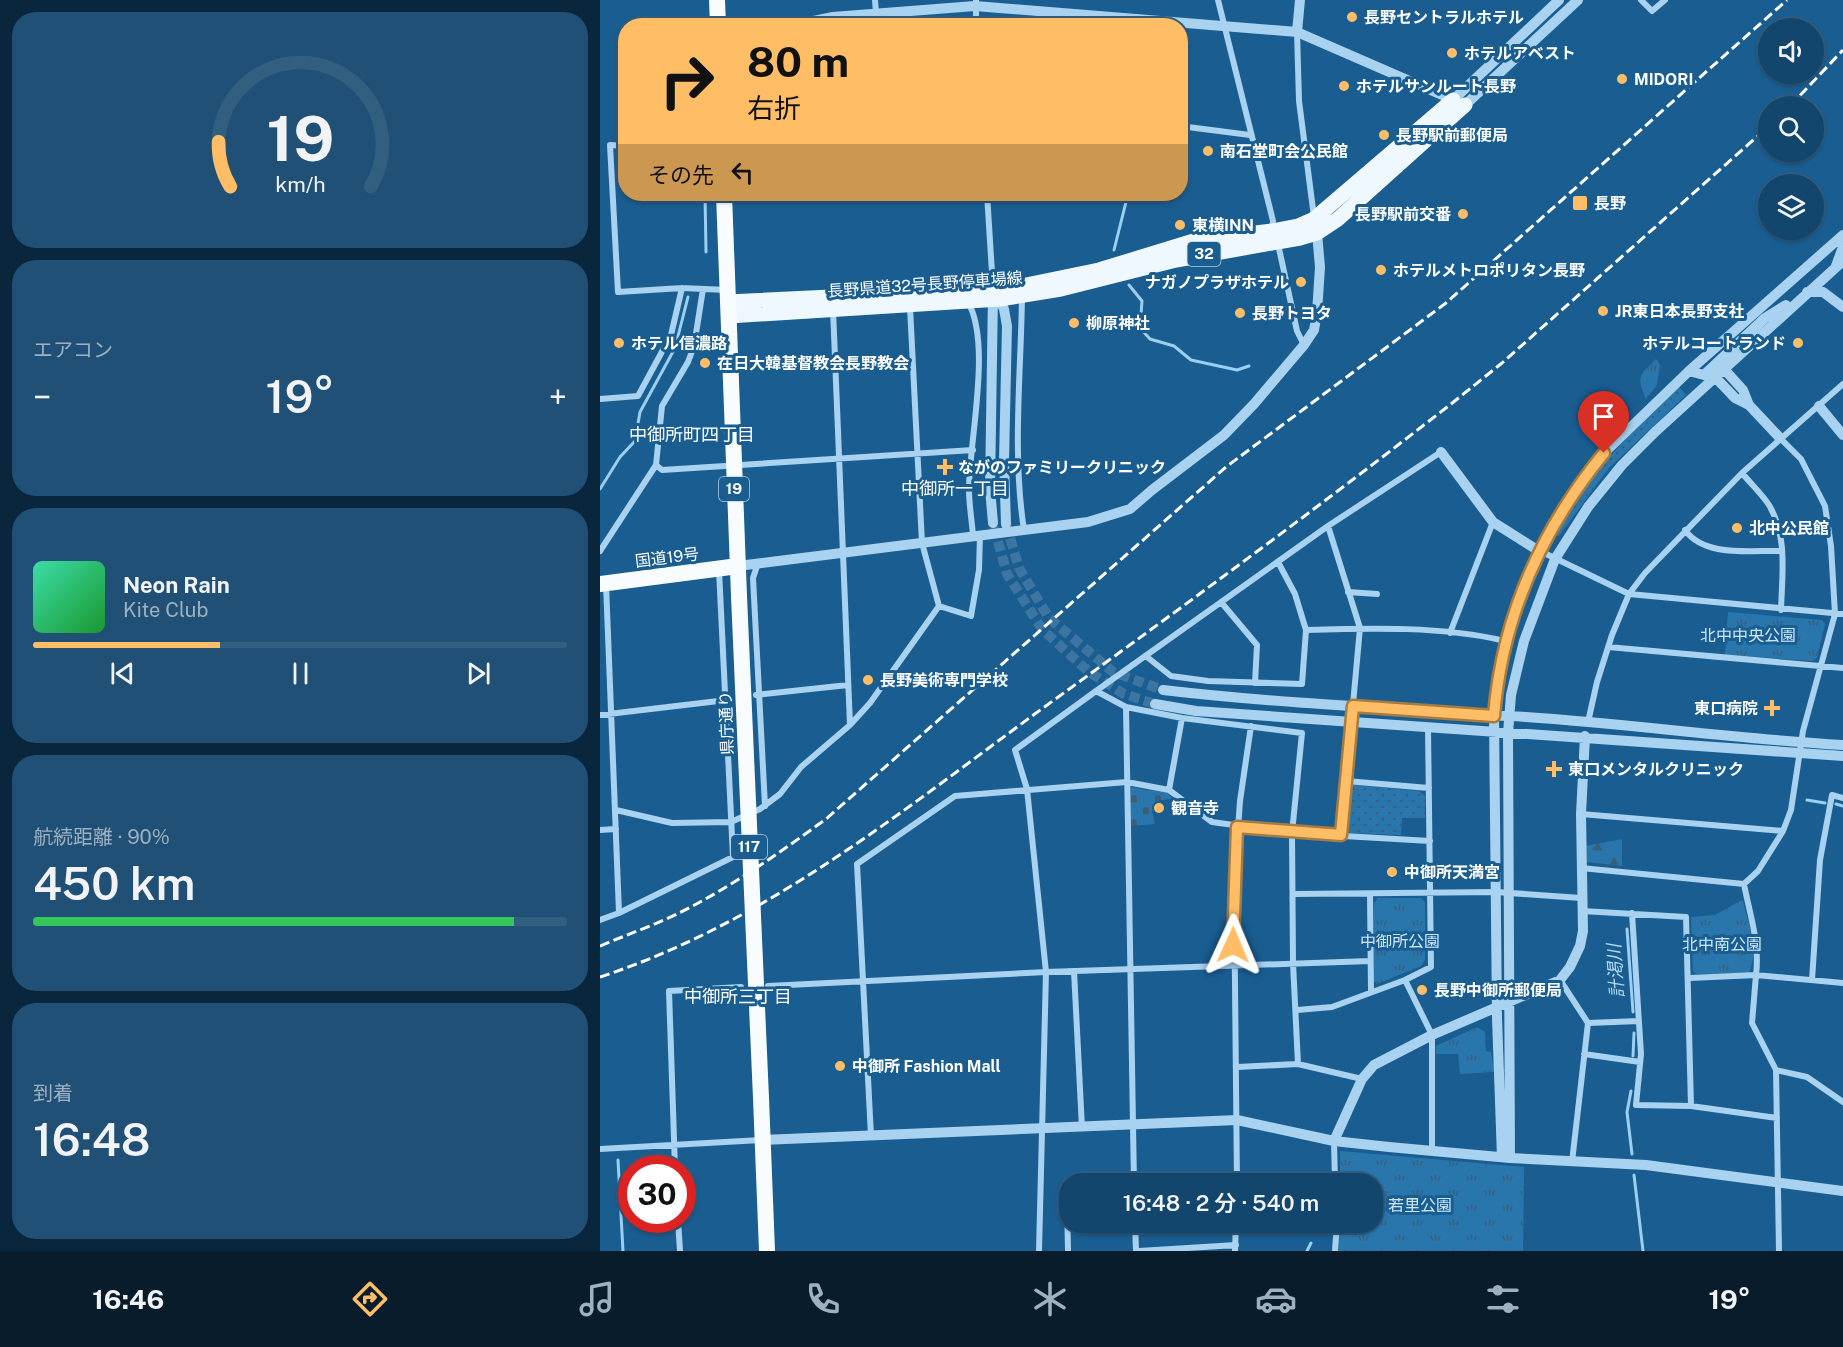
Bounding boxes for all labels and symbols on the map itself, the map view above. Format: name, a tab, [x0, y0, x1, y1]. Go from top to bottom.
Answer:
place label: 長野セントラルホテル	[1364, 8, 1524, 27]
marker: 長野セントラルホテル	[1345, 10, 1359, 24]
place label: ホテルアベスト	[1464, 44, 1576, 63]
marker: ホテルアベスト	[1445, 46, 1459, 60]
place label: MIDORI	[1634, 70, 1693, 89]
marker: MIDORI	[1615, 72, 1629, 86]
place label: ホテルサンルート長野	[1356, 77, 1516, 96]
marker: ホテルサンルート長野	[1337, 79, 1351, 93]
place label: 長野駅前郵便局	[1396, 126, 1508, 145]
marker: 長野駅前郵便局	[1377, 128, 1391, 142]
place label: 南石堂町会公民館	[1220, 142, 1348, 161]
marker: 南石堂町会公民館	[1201, 144, 1215, 158]
marker: 長野	[1571, 194, 1589, 212]
place label: 長野	[1594, 194, 1626, 213]
place label: 長野駅前交番	[1355, 205, 1451, 224]
marker: 長野駅前交番	[1456, 207, 1470, 221]
place label: 東横INN	[1192, 216, 1254, 235]
marker: 東横INN	[1173, 218, 1187, 232]
road number: 32	[1188, 242, 1220, 266]
place label: ホテルメトロポリタン長野	[1393, 261, 1585, 280]
marker: ホテルメトロポリタン長野	[1374, 263, 1388, 277]
street label: 長野県道32号長野停車場線	[827, 268, 1023, 301]
place label: ナガノプラザホテル	[1145, 273, 1289, 292]
marker: ナガノプラザホテル	[1294, 275, 1308, 289]
place label: JR東日本長野支社	[1615, 302, 1745, 321]
place label: 長野トヨタ	[1252, 304, 1332, 323]
marker: JR東日本長野支社	[1596, 304, 1610, 318]
marker: 長野トヨタ	[1233, 306, 1247, 320]
place label: 柳原神社	[1086, 314, 1150, 333]
marker: 柳原神社	[1067, 316, 1081, 330]
place label: ホテル信濃路	[631, 334, 727, 353]
place label: ホテルコートランド	[1642, 334, 1786, 353]
marker: ホテル信濃路	[612, 336, 626, 350]
marker: ホテルコートランド	[1791, 336, 1805, 350]
place label: 在日大韓基督教会長野教会	[717, 354, 909, 373]
marker: 在日大韓基督教会長野教会	[698, 356, 712, 370]
pin	[1578, 391, 1629, 453]
district label: 中御所町四丁目	[629, 424, 755, 445]
marker: ながのファミリークリニック	[936, 458, 954, 476]
place label: ながのファミリークリニック	[958, 458, 1166, 477]
road number: 19	[719, 477, 749, 501]
district label: 中御所一丁目	[901, 478, 1009, 499]
place label: 北中公民館	[1749, 519, 1829, 538]
marker: 北中公民館	[1730, 521, 1744, 535]
street label: 国道19号	[634, 544, 700, 571]
park label: 北中中央公園	[1700, 626, 1796, 645]
place label: 長野美術専門学校	[880, 671, 1008, 690]
marker: 長野美術専門学校	[861, 673, 875, 687]
street label: 県庁通り	[716, 691, 737, 755]
place label: 東口病院	[1694, 699, 1758, 718]
marker: 東口病院	[1763, 699, 1781, 717]
marker: 東口メンタルクリニック	[1545, 760, 1563, 778]
place label: 東口メンタルクリニック	[1568, 760, 1744, 779]
place label: 観音寺	[1171, 799, 1219, 818]
marker: 観音寺	[1152, 801, 1166, 815]
road number: 117	[731, 835, 767, 859]
place label: 中御所天満宮	[1404, 863, 1500, 882]
marker: 中御所天満宮	[1385, 865, 1399, 879]
position arrow	[1201, 913, 1265, 977]
park label: 中御所公園	[1360, 932, 1440, 951]
park label: 北中南公園	[1682, 935, 1762, 954]
water label: 計渇川	[1603, 941, 1628, 999]
place label: 長野中御所郵便局	[1434, 981, 1562, 1000]
marker: 長野中御所郵便局	[1415, 983, 1429, 997]
district label: 中御所三丁目	[684, 986, 792, 1007]
place label: 中御所 Fashion Mall	[852, 1057, 1001, 1076]
marker: 中御所 Fashion Mall	[833, 1059, 847, 1073]
speed limit sign: 30	[618, 1155, 696, 1233]
park label: 若里公園	[1388, 1196, 1452, 1215]

